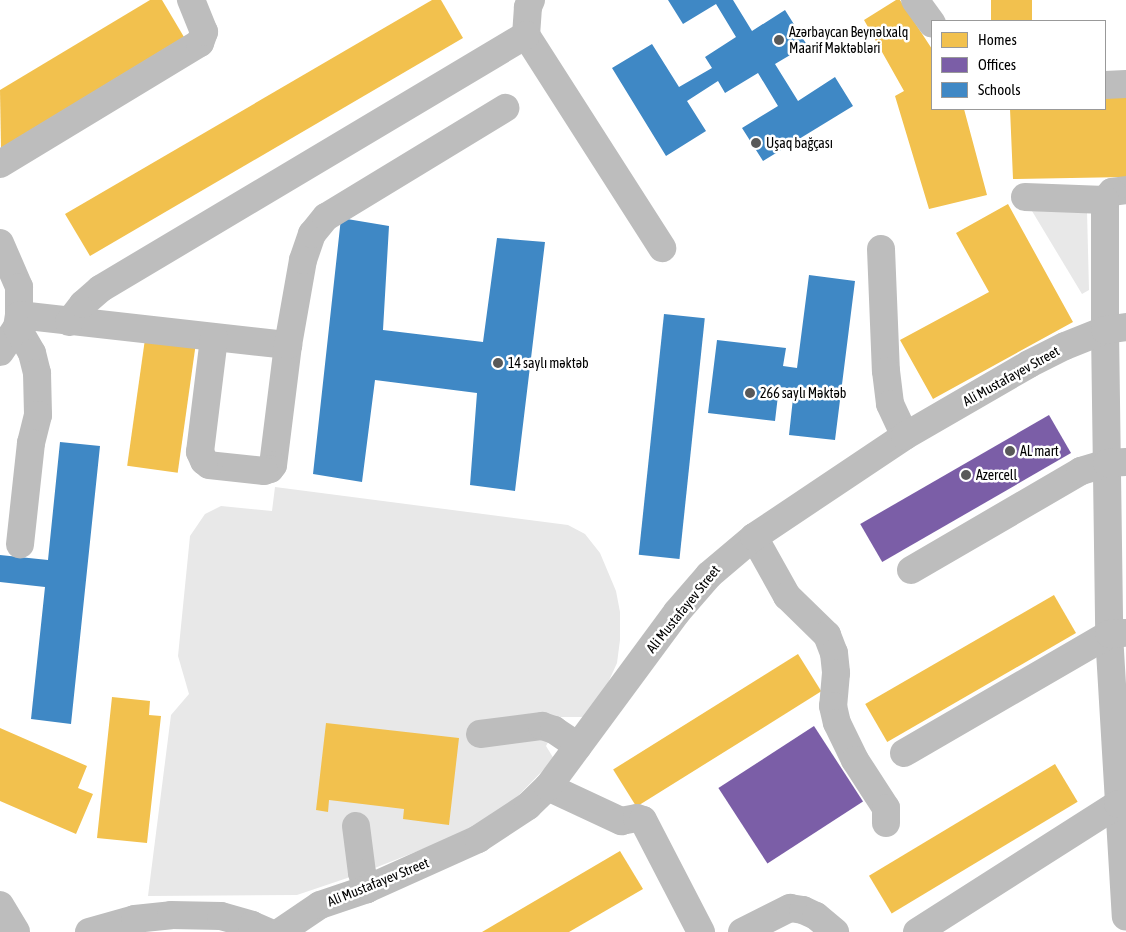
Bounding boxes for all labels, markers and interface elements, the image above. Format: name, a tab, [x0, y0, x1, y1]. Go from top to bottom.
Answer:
legend	[931, 20, 1106, 110]
place label: Azərbaycan Beynəlxalq Maarif Məktəbləri	[789, 24, 908, 56]
text: Homes	[978, 31, 1017, 48]
marker: Azərbaycan Beynəlxalq Maarif Məktəbləri	[773, 34, 785, 46]
text: Offices	[978, 56, 1016, 73]
text: Schools	[978, 81, 1021, 98]
place label: Uşaq bağçası	[766, 135, 833, 151]
marker: Uşaq bağçası	[750, 137, 762, 149]
street label: Ali Mustafayev Street	[960, 342, 1062, 410]
place label: 14 saylı məktəb	[508, 355, 589, 371]
marker: 14 saylı məktəb	[492, 357, 504, 369]
place label: 266 saylı Məktəb	[760, 385, 847, 401]
marker: 266 saylı Məktəb	[744, 387, 756, 399]
place label: AL mart	[1020, 443, 1059, 459]
marker: AL mart	[1004, 445, 1016, 457]
place label: Azercell	[976, 467, 1017, 483]
marker: Azercell	[960, 469, 972, 481]
street label: Ali Mustafayev Street	[643, 562, 723, 656]
street label: Ali Mustafayev Street	[325, 854, 431, 910]

